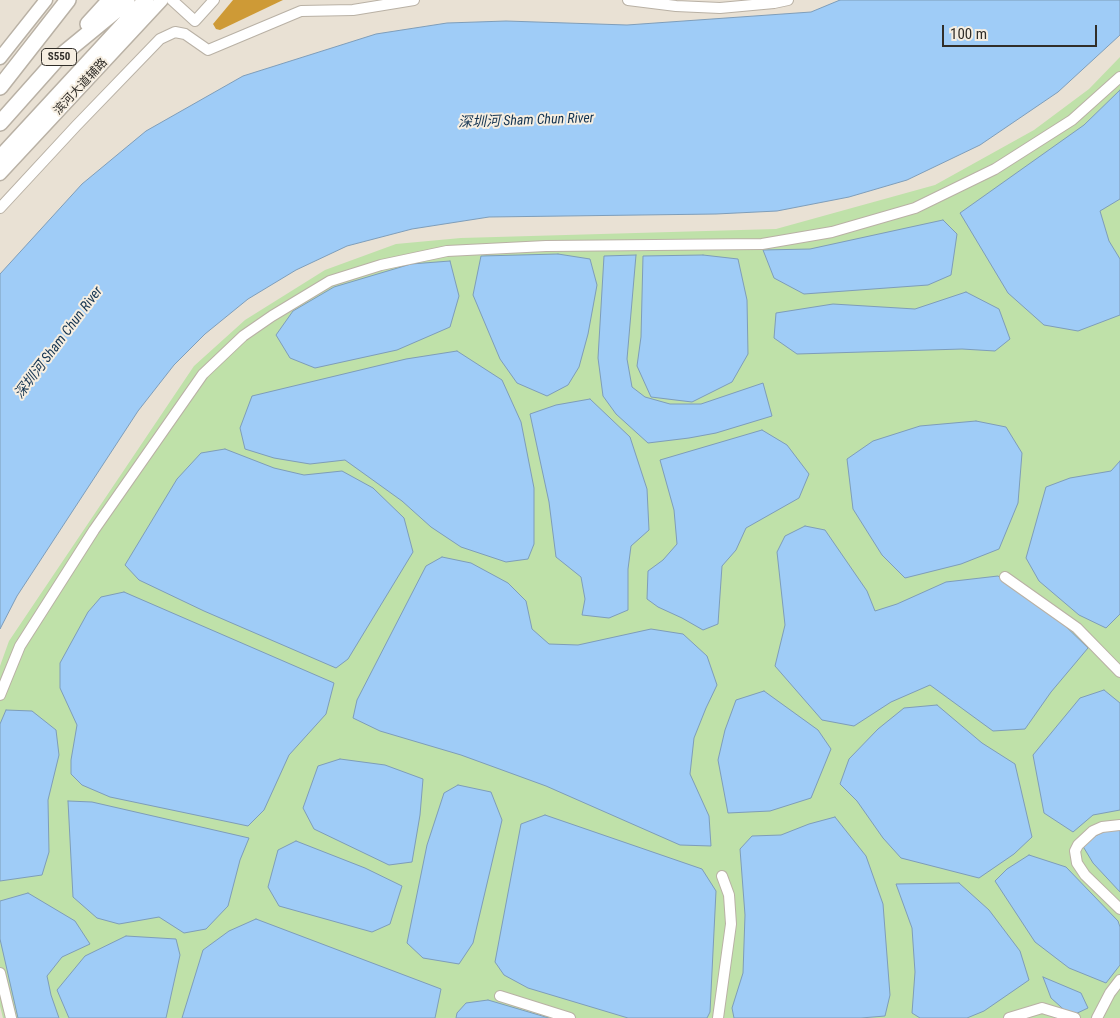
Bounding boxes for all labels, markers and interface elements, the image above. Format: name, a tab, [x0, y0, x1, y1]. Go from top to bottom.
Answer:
scale bar	[945, 15, 1100, 47]
text: 100 m	[950, 25, 987, 43]
road number: S550	[42, 48, 76, 66]
street label: 滨河大道辅路	[51, 56, 111, 118]
water label: 深圳河 Sham Chun River	[458, 110, 594, 132]
water label: 深圳河 Sham Chun River	[11, 284, 107, 402]

